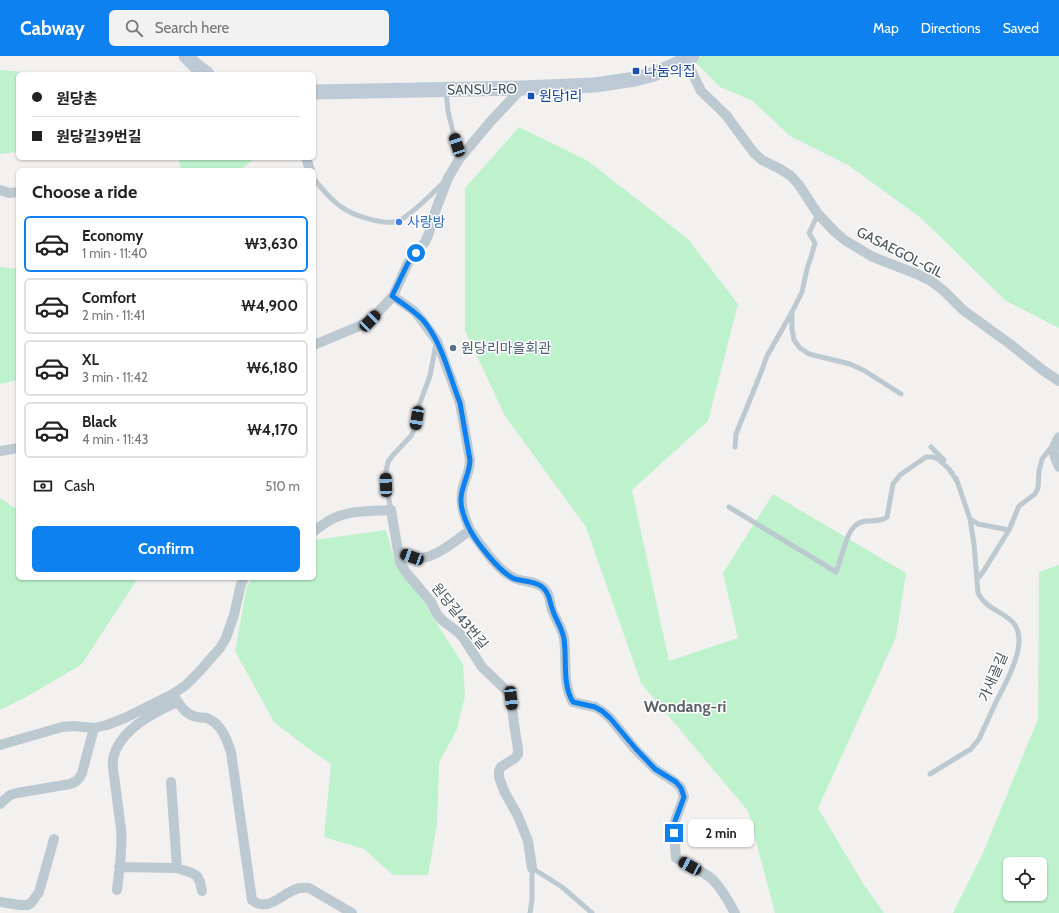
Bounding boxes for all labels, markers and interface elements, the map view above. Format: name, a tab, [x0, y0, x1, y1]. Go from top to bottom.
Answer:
search box	[109, 10, 389, 46]
text: Cabway	[20, 17, 85, 40]
icon: search	[123, 17, 145, 39]
text: Search here	[155, 19, 229, 37]
text: Map	[873, 19, 899, 37]
text: Directions	[921, 19, 981, 37]
text: Saved	[1003, 19, 1039, 37]
place label: 나눔의집	[644, 62, 696, 80]
marker: 나눔의집	[631, 66, 641, 76]
street label: SANSU-RO	[447, 79, 517, 99]
place label: 원당1리	[539, 87, 582, 105]
text: 원당촌	[56, 90, 97, 108]
marker: 원당1리	[526, 91, 536, 101]
text: 원당길39번길	[56, 128, 142, 146]
car	[448, 132, 466, 158]
text: Choose a ride	[32, 181, 137, 203]
place label: 사랑방	[407, 213, 446, 231]
marker: 사랑방	[394, 217, 404, 227]
street label: GASAEGOL-GIL	[854, 222, 946, 282]
icon: car	[34, 226, 70, 262]
text: Economy	[82, 227, 143, 245]
text: ₩3,630	[245, 235, 298, 253]
route start	[407, 244, 425, 262]
text: 1 min · 11:40	[82, 245, 147, 261]
icon: car	[34, 288, 70, 324]
text: Comfort	[82, 289, 136, 307]
text: ₩4,900	[241, 297, 298, 315]
text: 2 min · 11:41	[82, 307, 145, 323]
car	[357, 308, 383, 334]
place label: 원당리마을회관	[461, 339, 551, 357]
marker: 원당리마을회관	[448, 343, 458, 353]
icon: car	[34, 350, 70, 386]
text: XL	[82, 351, 99, 369]
text: ₩6,180	[247, 359, 298, 377]
text: 3 min · 11:42	[82, 369, 148, 385]
car	[409, 405, 425, 431]
icon: car	[34, 412, 70, 448]
text: Black	[82, 413, 117, 431]
text: ₩4,170	[247, 421, 298, 439]
text: 4 min · 11:43	[82, 431, 149, 447]
car	[380, 473, 392, 497]
icon: cash	[32, 475, 54, 497]
text: Cash	[64, 477, 95, 495]
text: 510 m	[265, 478, 300, 494]
button: Confirm	[32, 526, 300, 572]
car	[399, 547, 425, 567]
street label: 원당길43번길	[428, 579, 492, 653]
street label: 가새골길	[975, 650, 1011, 704]
car	[504, 685, 518, 711]
district label: Wondang-ri	[644, 697, 726, 716]
callout: 2 min	[688, 819, 754, 847]
route end	[665, 824, 683, 842]
text: 2 min	[705, 825, 737, 841]
car	[677, 855, 703, 877]
map controls	[1003, 857, 1047, 901]
button: locate	[1003, 857, 1047, 901]

